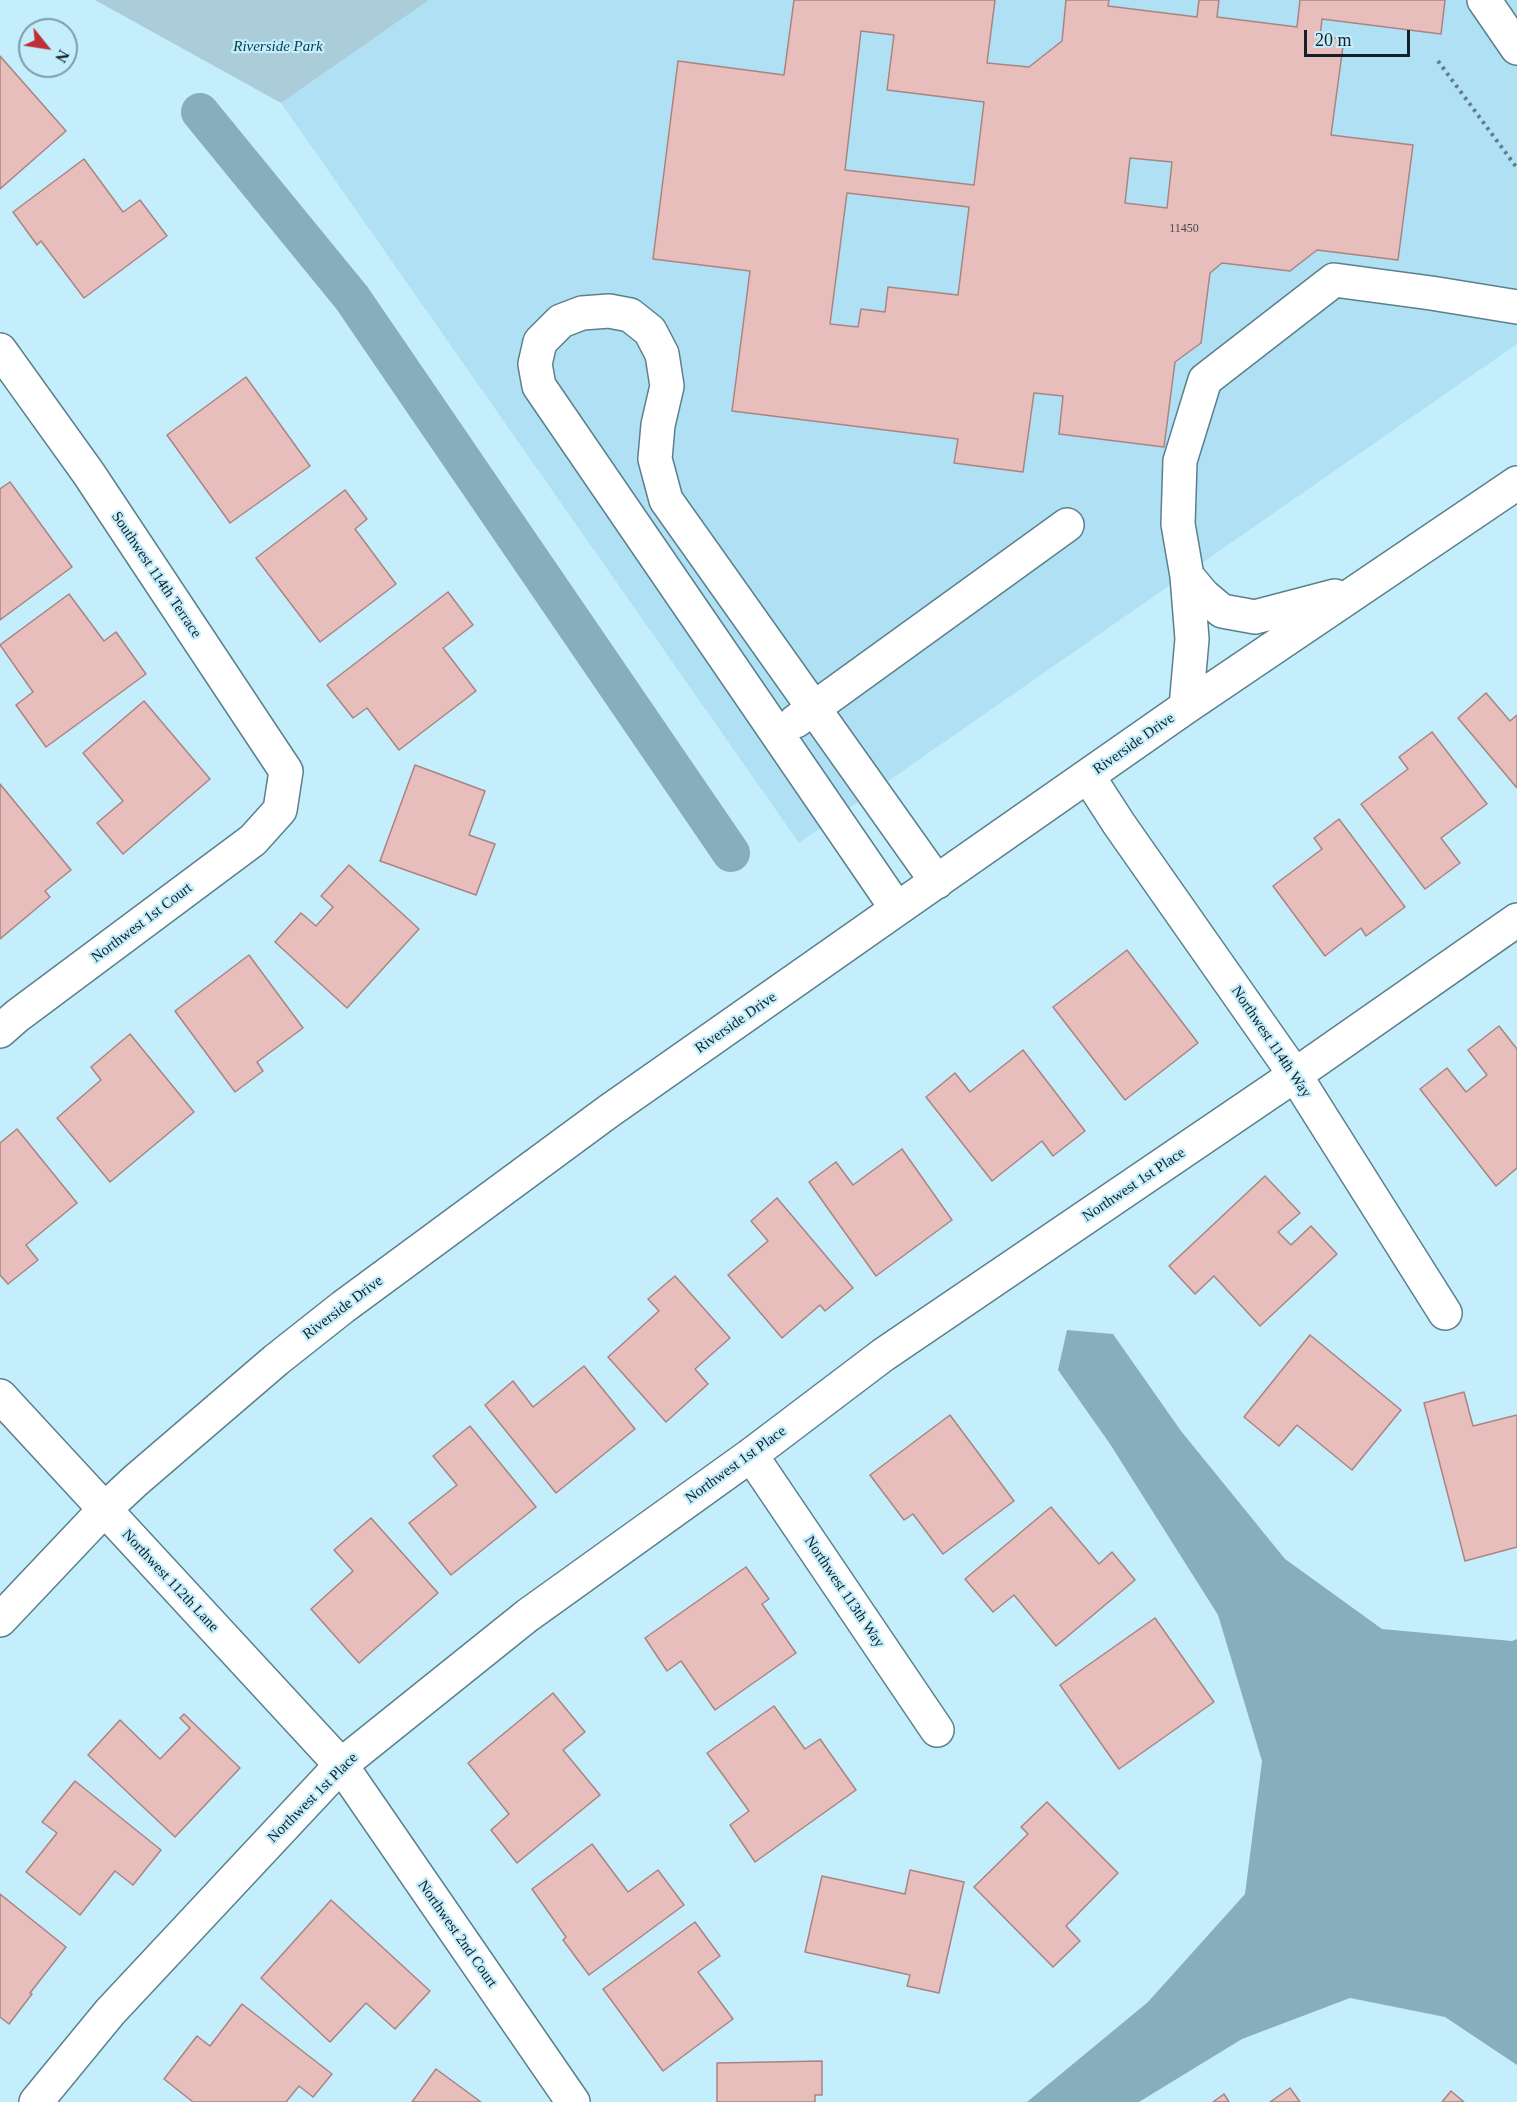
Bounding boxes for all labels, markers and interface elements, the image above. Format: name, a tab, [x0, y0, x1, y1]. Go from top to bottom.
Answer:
north arrow	[18, 18, 78, 78]
scale bar	[1307, 18, 1414, 56]
text: 20 m	[1315, 30, 1352, 50]
park label: Riverside Park	[233, 38, 323, 56]
text: N	[52, 47, 73, 66]
house number: 11450	[1169, 222, 1199, 236]
street label: Southwest 114th Terrace	[107, 508, 205, 642]
street label: Riverside Drive	[1090, 709, 1178, 779]
street label: Northwest 1st Court	[88, 879, 196, 967]
street label: Northwest 114th Way	[1227, 983, 1315, 1101]
street label: Riverside Drive	[692, 988, 780, 1058]
street label: Northwest 1st Place	[1079, 1144, 1189, 1226]
street label: Riverside Drive	[299, 1272, 387, 1344]
street label: Northwest 1st Place	[682, 1422, 790, 1508]
street label: Northwest 112th Lane	[118, 1526, 222, 1636]
street label: Northwest 113th Way	[800, 1533, 888, 1651]
street label: Northwest 1st Place	[264, 1749, 362, 1847]
street label: Northwest 2nd Court	[413, 1877, 501, 1991]

